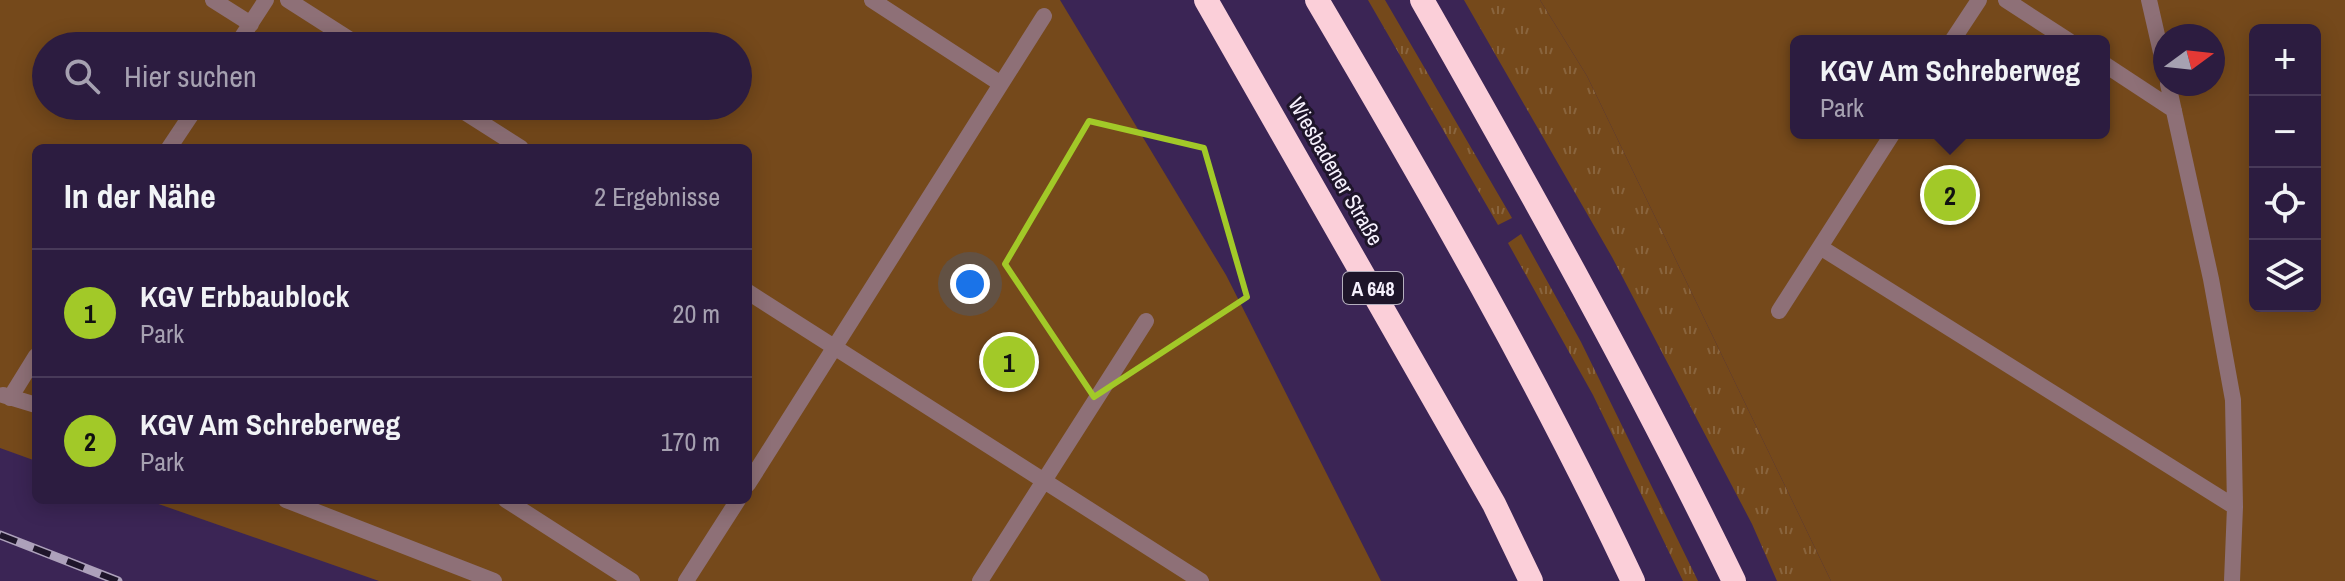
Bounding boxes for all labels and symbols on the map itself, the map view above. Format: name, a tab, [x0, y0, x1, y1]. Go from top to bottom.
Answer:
north arrow	[2153, 24, 2225, 96]
street label: Wiesbadener Straße	[1281, 91, 1391, 251]
pin: 2	[1924, 165, 1976, 225]
your location	[950, 264, 990, 304]
road number: A 648	[1343, 272, 1403, 304]
pin: 1	[983, 332, 1035, 392]

